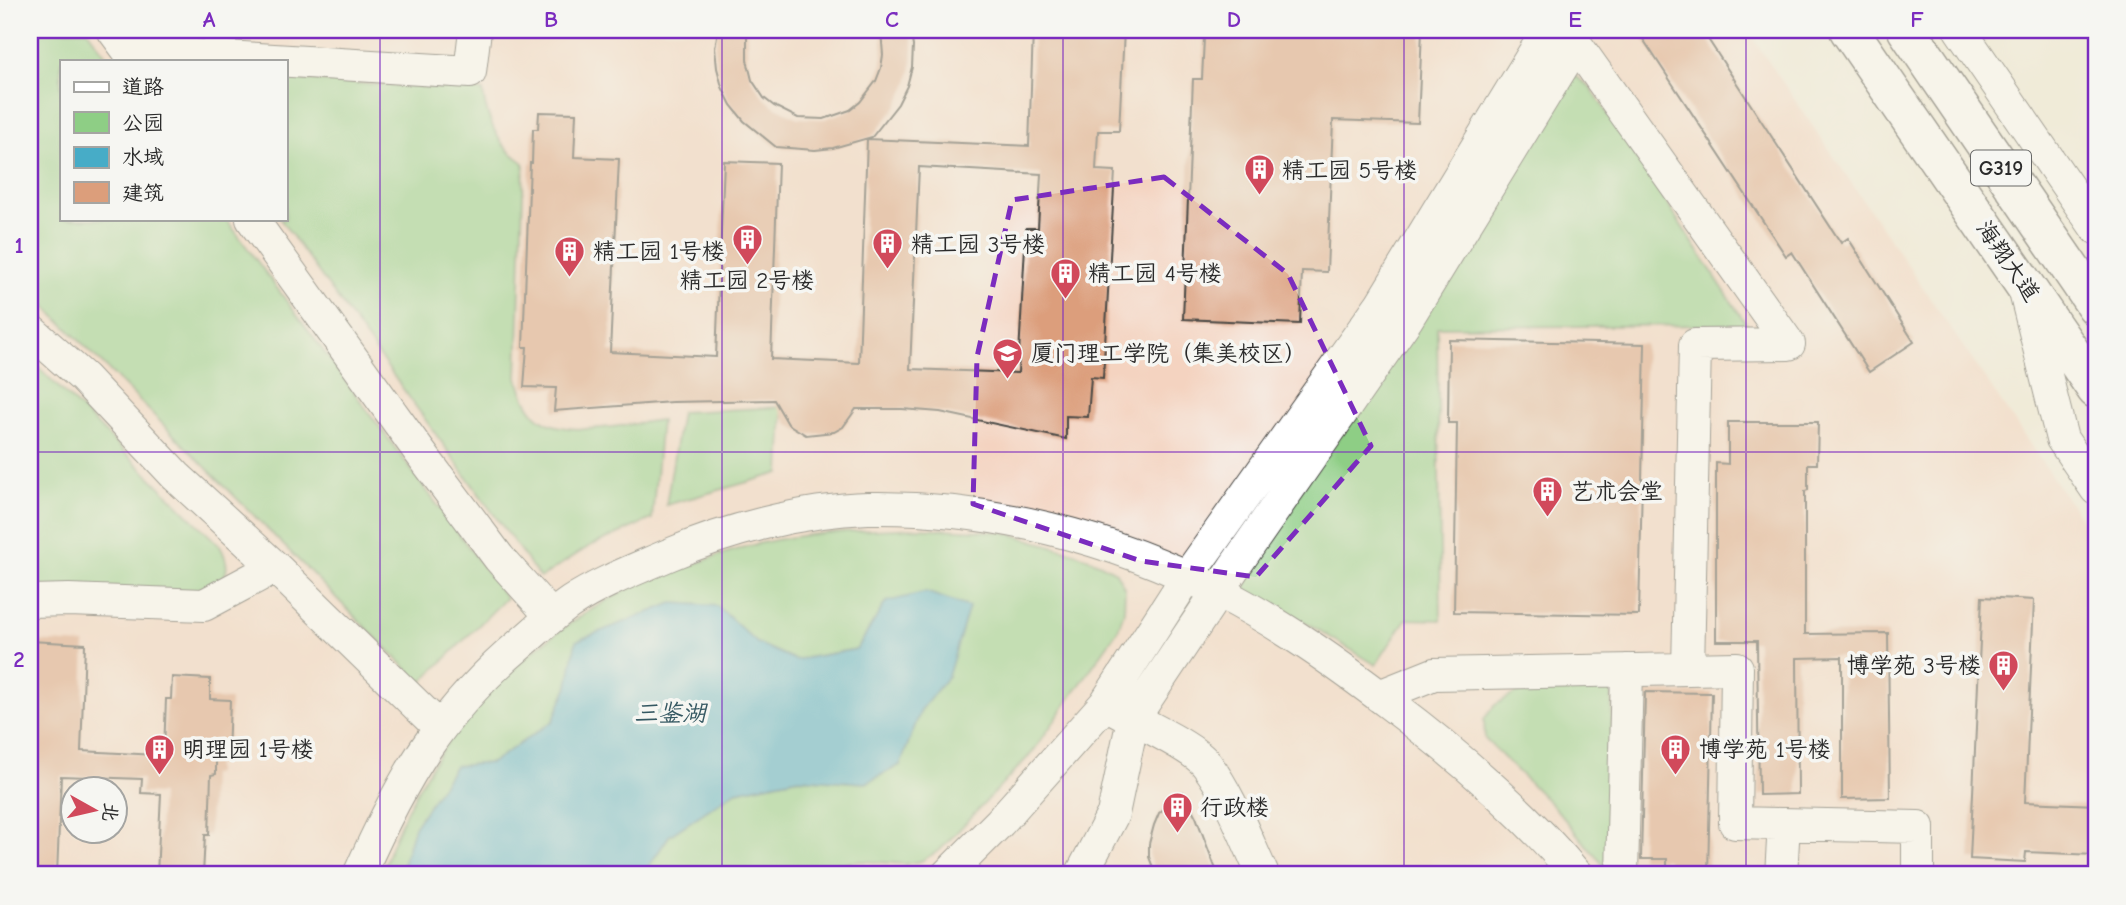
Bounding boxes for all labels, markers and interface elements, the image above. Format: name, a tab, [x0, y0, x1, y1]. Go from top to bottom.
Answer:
text: A	[203, 6, 216, 33]
text: B	[544, 6, 558, 33]
text: C	[885, 6, 899, 33]
text: D	[1227, 6, 1241, 33]
text: E	[1568, 6, 1582, 33]
text: F	[1910, 6, 1924, 33]
legend	[60, 60, 287, 220]
text: 道路	[122, 75, 164, 99]
text: 公园	[122, 111, 164, 135]
text: 水域	[122, 145, 164, 169]
road number: G319	[1971, 150, 2031, 186]
building icon: 精工园 5号楼	[1242, 153, 1276, 197]
place label: 精工园 5号楼	[1282, 157, 1417, 184]
text: 建筑	[122, 181, 164, 205]
street label: 海翔大道	[1971, 216, 2045, 306]
building icon: 精工园 2号楼	[730, 222, 764, 266]
building icon: 精工园 3号楼	[871, 227, 905, 271]
place label: 精工园 3号楼	[911, 231, 1045, 258]
text: 1	[14, 232, 24, 259]
building icon: 精工园 1号楼	[553, 234, 587, 278]
place label: 精工园 1号楼	[593, 238, 725, 265]
building icon: 精工园 4号楼	[1048, 256, 1082, 300]
place label: 精工园 4号楼	[1088, 260, 1222, 287]
place label: 精工园 2号楼	[680, 267, 814, 294]
school or university icon: 厦门理工学院（集美校区）	[991, 336, 1025, 380]
place label: 厦门理工学院（集美校区）	[1031, 340, 1307, 367]
building icon: 艺术会堂	[1531, 474, 1565, 518]
place label: 艺术会堂	[1571, 478, 1663, 505]
text: 2	[13, 646, 25, 673]
building icon: 博学苑 3号楼	[1987, 648, 2021, 692]
place label: 博学苑 3号楼	[1847, 652, 1981, 679]
water label: 三鉴湖	[634, 699, 709, 727]
building icon: 明理园 1号楼	[142, 732, 176, 776]
building icon: 博学苑 1号楼	[1659, 732, 1693, 776]
place label: 明理园 1号楼	[182, 736, 314, 763]
place label: 博学苑 1号楼	[1699, 736, 1831, 763]
north arrow	[60, 776, 130, 846]
building icon: 行政楼	[1160, 790, 1194, 834]
place label: 行政楼	[1200, 794, 1269, 821]
text: 北	[98, 801, 122, 823]

